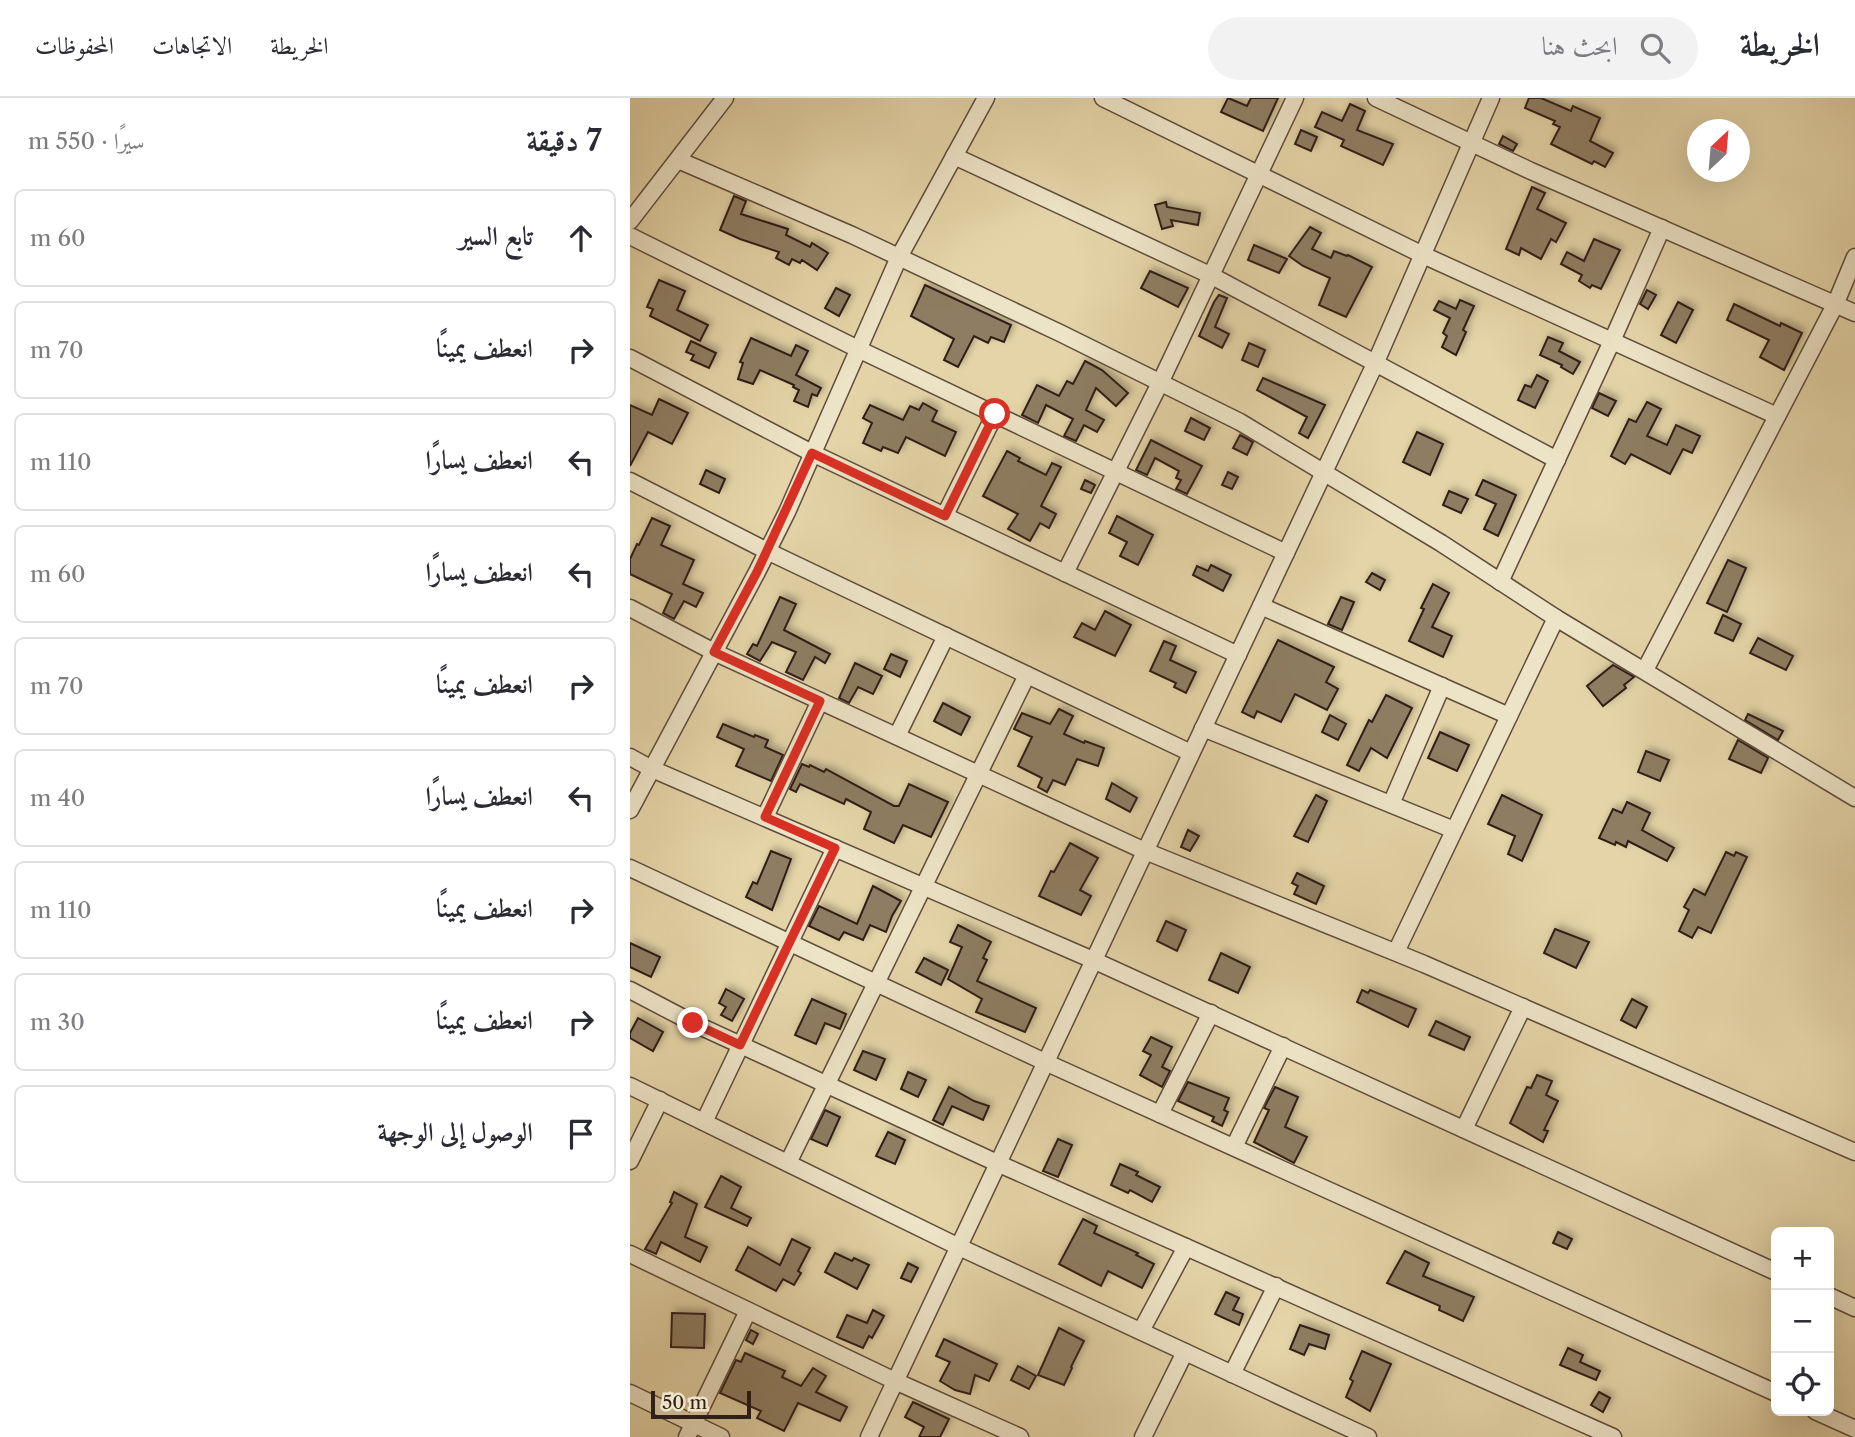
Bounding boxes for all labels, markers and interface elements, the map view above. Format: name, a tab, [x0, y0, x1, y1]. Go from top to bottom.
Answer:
search box	[1208, 17, 1698, 80]
text: الخريطة	[1740, 24, 1820, 65]
icon: search	[1636, 29, 1674, 67]
text: ابحث هنا	[1541, 30, 1618, 62]
text: المحفوظات	[35, 31, 114, 60]
text: الاتجاهات	[152, 31, 232, 60]
text: الخريطة	[270, 31, 329, 60]
north arrow	[1687, 119, 1750, 182]
text: 7 دقيقة	[526, 122, 602, 159]
text: سيرًا · 550 m	[28, 127, 145, 155]
icon: ahead	[562, 219, 600, 257]
text: تابع السير	[459, 220, 533, 252]
text: 60 m	[30, 224, 86, 252]
icon: right	[562, 331, 600, 369]
text: انعطف يمينًا	[436, 332, 533, 364]
text: 70 m	[30, 336, 83, 364]
route start	[979, 398, 1010, 429]
icon: left	[562, 443, 600, 481]
text: انعطف يسارًا	[425, 444, 533, 476]
text: 110 m	[30, 448, 91, 476]
icon: left	[562, 555, 600, 593]
text: انعطف يسارًا	[425, 556, 533, 588]
text: 60 m	[30, 560, 86, 588]
icon: right	[562, 667, 600, 705]
text: انعطف يمينًا	[436, 668, 533, 700]
text: 70 m	[30, 672, 83, 700]
icon: left	[562, 779, 600, 817]
text: انعطف يسارًا	[425, 780, 533, 812]
text: 40 m	[30, 784, 85, 812]
icon: right	[562, 891, 600, 929]
text: انعطف يمينًا	[436, 892, 533, 924]
text: 110 m	[30, 896, 91, 924]
icon: right	[562, 1003, 600, 1041]
text: انعطف يمينًا	[436, 1004, 533, 1036]
route end	[677, 1007, 708, 1038]
text: 30 m	[30, 1008, 85, 1036]
icon: arrive	[562, 1115, 600, 1153]
text: الوصول إلى الوجهة	[378, 1116, 533, 1148]
map controls	[1771, 1227, 1834, 1416]
button: +	[1771, 1227, 1834, 1290]
button: −	[1771, 1290, 1834, 1353]
button: locate	[1771, 1353, 1834, 1416]
scale bar	[651, 1388, 751, 1420]
text: 50 m	[662, 1391, 707, 1414]

